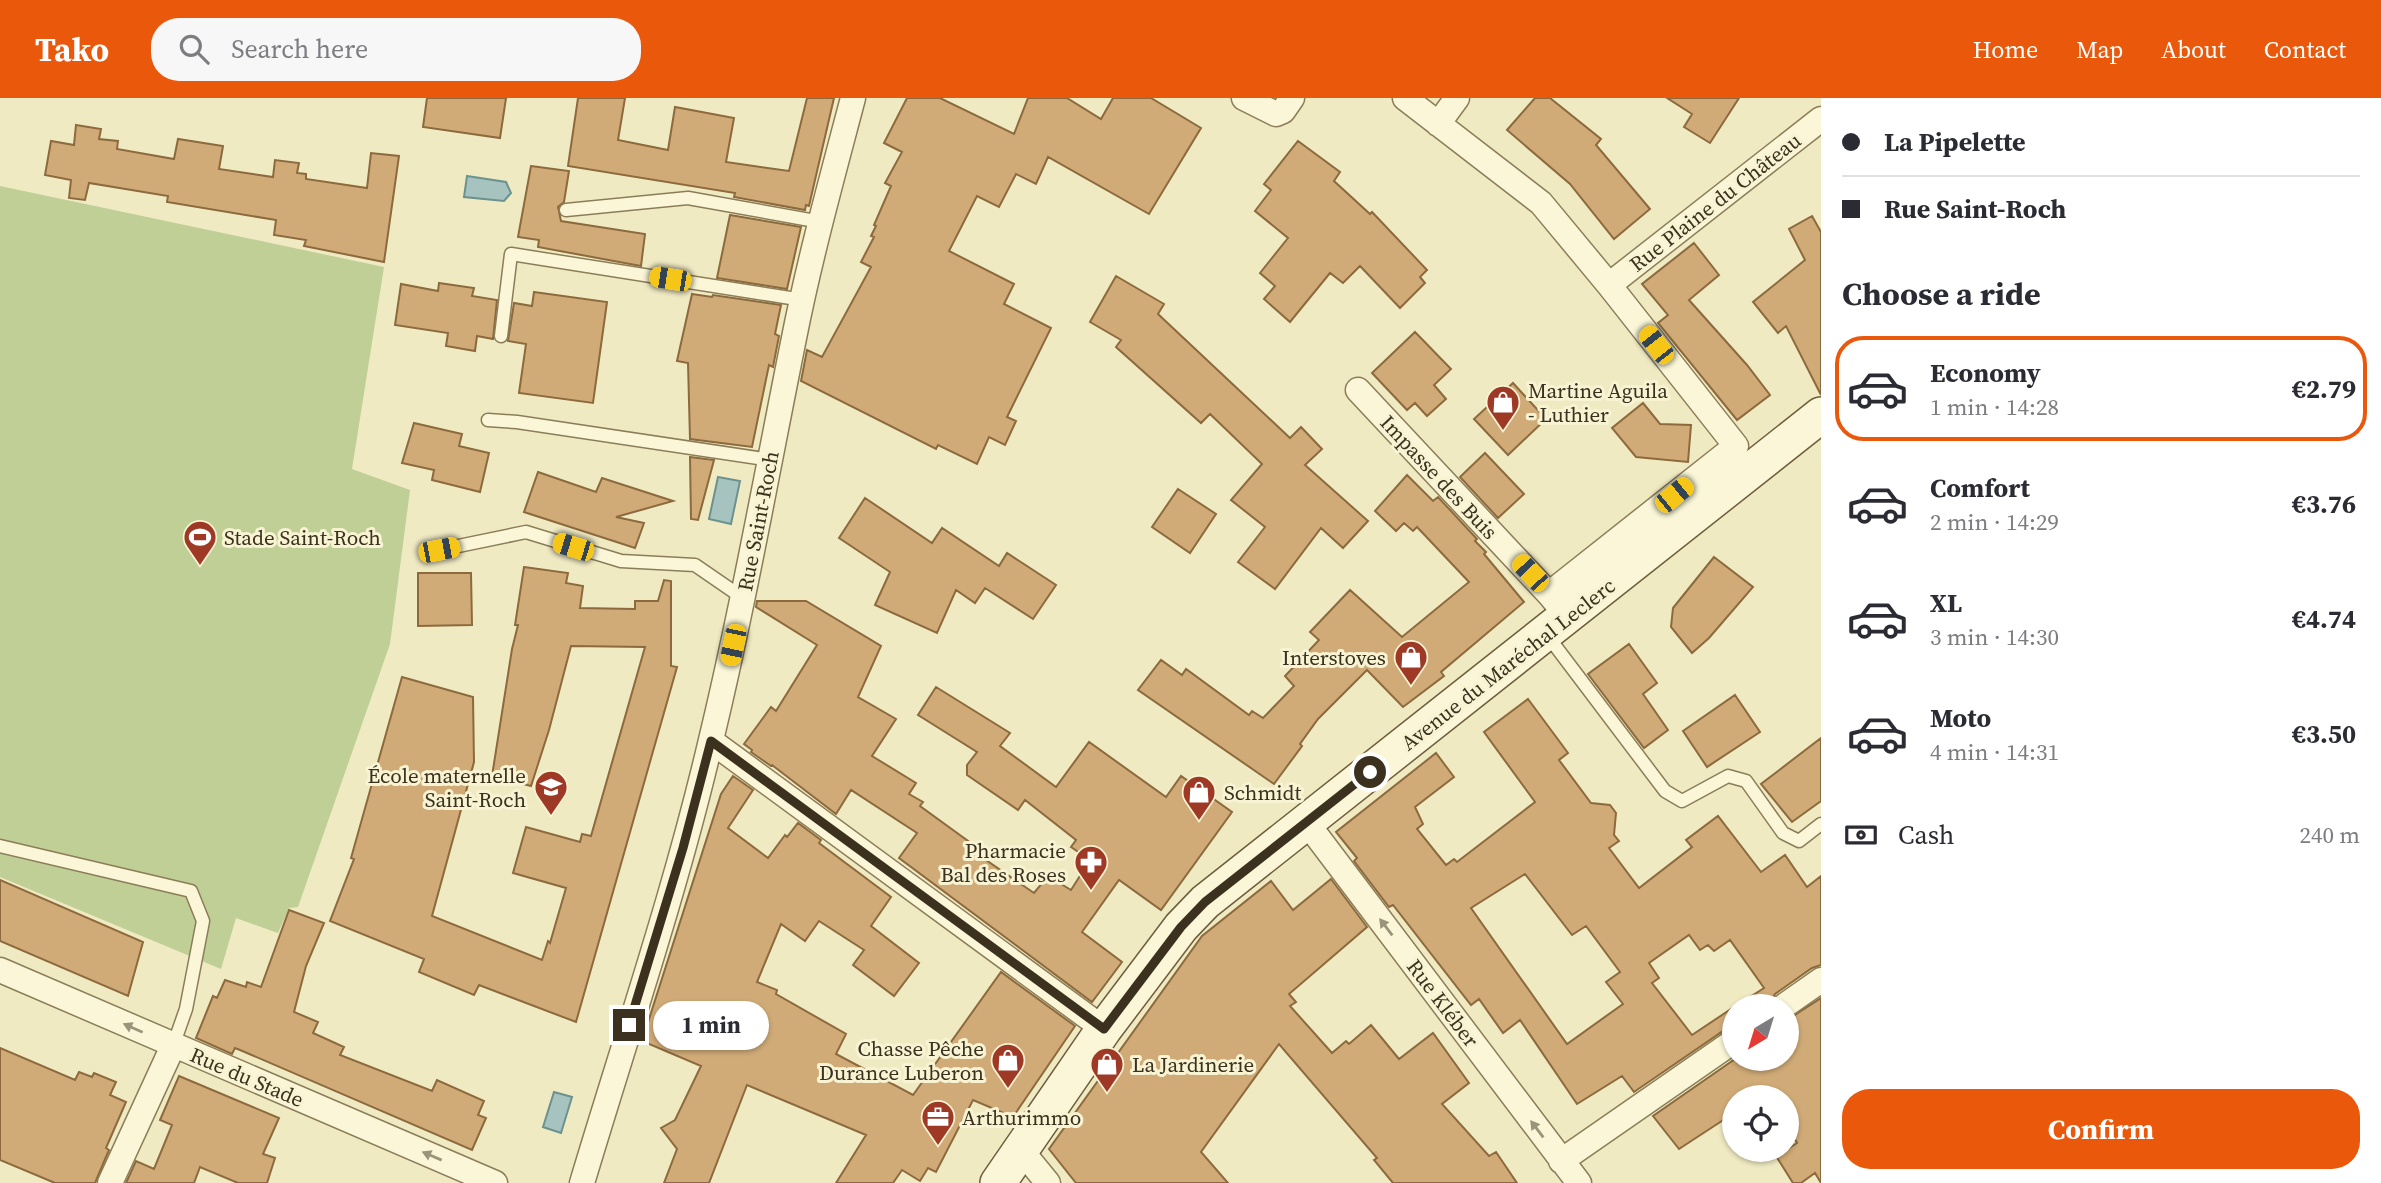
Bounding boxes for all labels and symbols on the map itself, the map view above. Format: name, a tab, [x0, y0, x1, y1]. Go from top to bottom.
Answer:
street label: Rue Plaine du Château	[1623, 126, 1807, 278]
car	[648, 265, 693, 293]
car	[1635, 322, 1678, 368]
place label: Martine Aguila - Luthier	[1528, 376, 1668, 429]
shop icon: Martine Aguila - Luthier	[1484, 383, 1522, 432]
street label: Impasse des Buis	[1374, 409, 1504, 545]
street label: Rue Saint-Roch	[730, 448, 786, 594]
car	[1652, 474, 1697, 516]
sports icon: Stade Saint-Roch	[181, 518, 219, 567]
place label: Stade Saint-Roch	[224, 523, 381, 552]
car	[550, 531, 597, 563]
car	[417, 536, 462, 564]
car	[1508, 550, 1553, 596]
street label: Avenue du Maréchal Leclerc	[1395, 571, 1621, 757]
car	[719, 622, 748, 668]
shop icon: Interstoves	[1392, 638, 1430, 687]
place label: Interstoves	[1282, 643, 1386, 672]
route start	[1354, 756, 1386, 788]
place label: École maternelle Saint-Roch	[367, 761, 526, 814]
school or university icon: École maternelle Saint-Roch	[532, 768, 570, 817]
shop icon: Schmidt	[1180, 773, 1218, 822]
place label: Schmidt	[1224, 778, 1301, 807]
place label: Pharmacie Bal des Roses	[940, 836, 1066, 889]
pharmacy icon: Pharmacie Bal des Roses	[1072, 843, 1110, 892]
one-way arrow	[1380, 918, 1394, 936]
street label: Rue Kléber	[1400, 953, 1486, 1053]
north arrow	[1722, 994, 1799, 1071]
callout: 1 min	[654, 1000, 769, 1049]
route end	[613, 1009, 645, 1041]
one-way arrow	[123, 1022, 143, 1034]
place label: Chasse Pêche Durance Luberon	[819, 1034, 984, 1087]
street label: Rue du Stade	[186, 1040, 308, 1114]
shop icon: Chasse Pêche Durance Luberon	[989, 1041, 1027, 1090]
shop icon: La Jardinerie	[1088, 1045, 1126, 1094]
place label: La Jardinerie	[1132, 1050, 1254, 1079]
office icon: Arthurimmo	[919, 1098, 957, 1147]
place label: Arthurimmo	[962, 1103, 1081, 1132]
one-way arrow	[1531, 1120, 1545, 1138]
one-way arrow	[422, 1150, 442, 1162]

